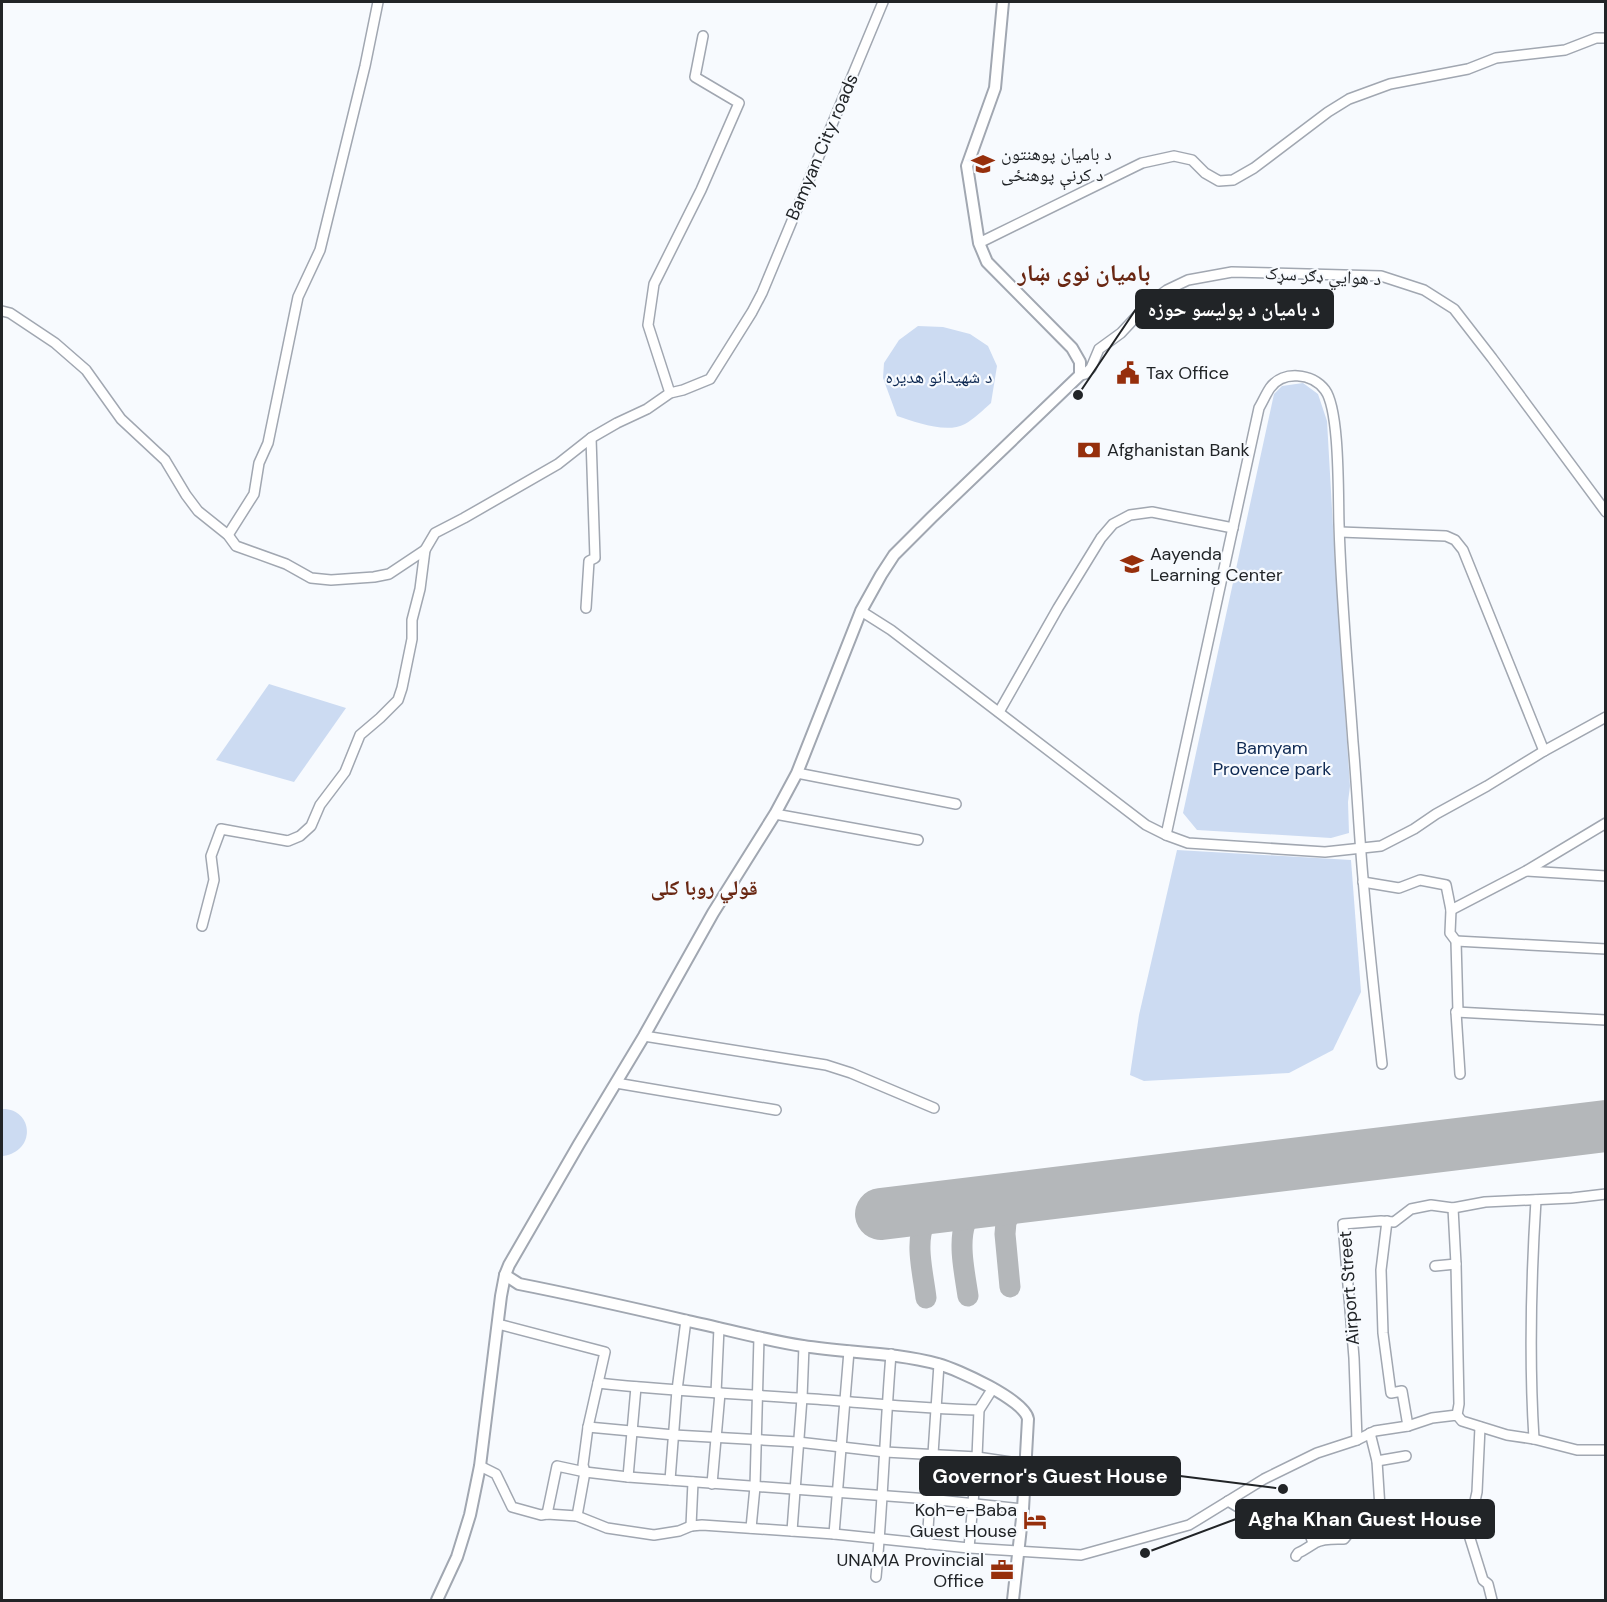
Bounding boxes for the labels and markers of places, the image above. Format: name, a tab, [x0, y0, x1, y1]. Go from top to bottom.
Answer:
place label: د بامیان پوهنتون د کرنې پوهنځی	[1001, 142, 1112, 190]
school or university icon: د بامیان پوهنتون د کرنې پوهنځی	[970, 151, 996, 177]
callout: د بامیان د پولیسو حوزه	[1136, 290, 1333, 328]
public building icon: Tax Office	[1115, 360, 1141, 386]
place label: Tax Office	[1146, 361, 1229, 385]
bank icon: Afghanistan Bank	[1076, 437, 1102, 463]
place label: Afghanistan Bank	[1107, 438, 1250, 462]
place label: Aayenda Learning Center	[1150, 542, 1283, 587]
school or university icon: Aayenda Learning Center	[1119, 551, 1145, 577]
callout: Governor's Guest House	[920, 1457, 1180, 1495]
place label: Koh-e-Baba Guest House	[910, 1498, 1017, 1543]
callout: Agha Khan Guest House	[1236, 1500, 1494, 1538]
hotel icon: Koh-e-Baba Guest House	[1022, 1507, 1048, 1533]
place label: UNAMA Provincial Office	[836, 1548, 984, 1593]
office icon: UNAMA Provincial Office	[989, 1557, 1015, 1583]

